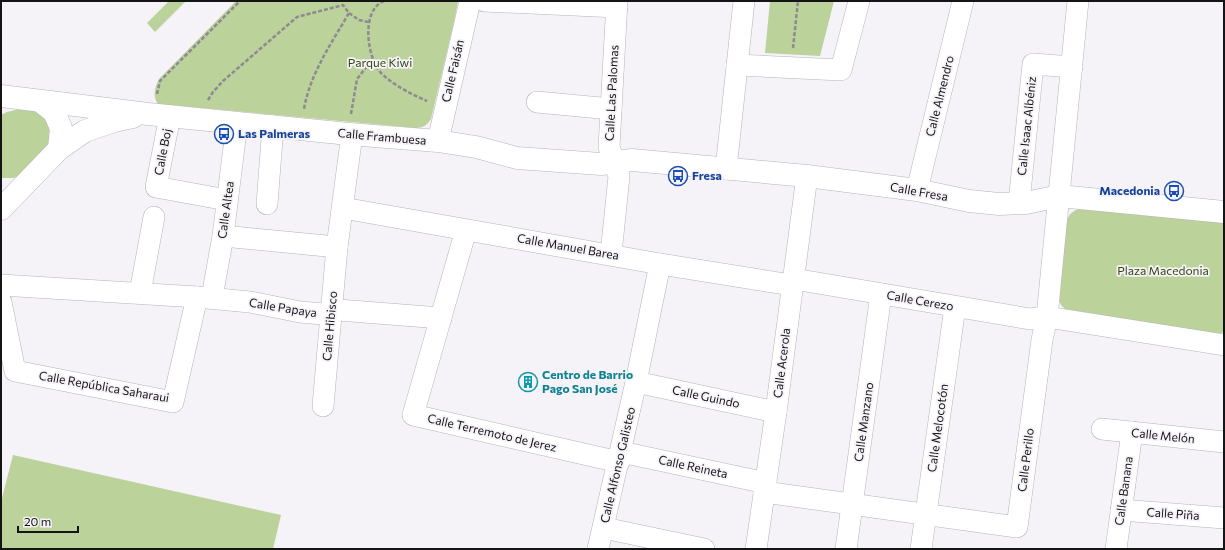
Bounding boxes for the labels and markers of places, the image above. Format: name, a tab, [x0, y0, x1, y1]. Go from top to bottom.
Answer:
bus stop icon: Las Palmeras	[213, 123, 235, 145]
place label: Las Palmeras	[238, 126, 310, 140]
bus stop icon: Fresa	[667, 165, 689, 187]
place label: Fresa	[692, 168, 722, 182]
bus stop icon: Macedonia	[1163, 180, 1185, 202]
place label: Macedonia	[1099, 183, 1160, 197]
place label: Centro de Barrio Pago San José	[542, 367, 633, 396]
building icon: Centro de Barrio Pago San José	[517, 371, 539, 393]

